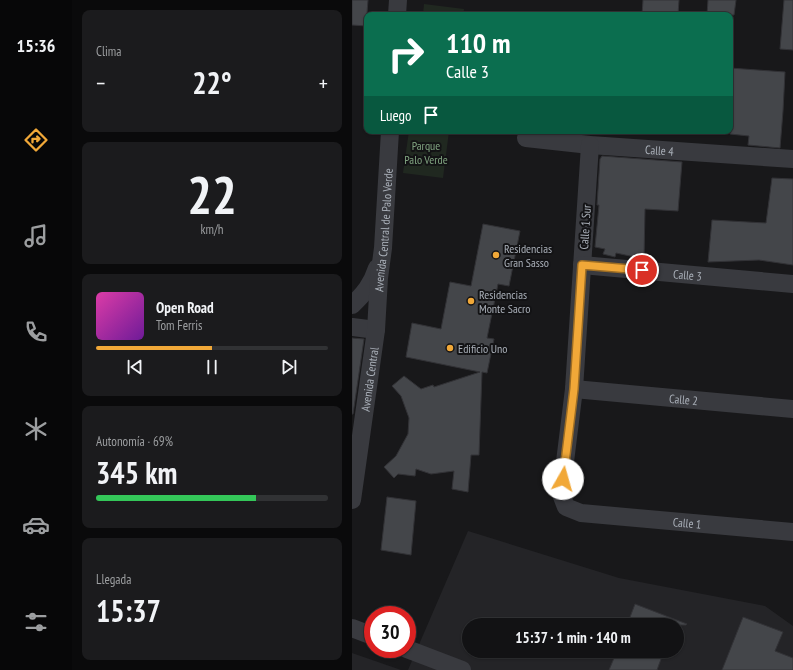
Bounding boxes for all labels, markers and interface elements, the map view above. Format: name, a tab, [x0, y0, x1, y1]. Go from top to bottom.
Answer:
text: 110 m	[446, 24, 510, 61]
icon: right	[380, 28, 432, 80]
text: 15:36	[17, 34, 55, 57]
text: Clima	[96, 43, 121, 60]
text: Calle 3	[446, 60, 489, 83]
text: 22°	[192, 63, 232, 102]
text: −	[96, 69, 105, 97]
text: +	[319, 69, 328, 97]
icon: arrive	[420, 104, 442, 126]
text: Luego	[380, 106, 412, 125]
icon: directions	[22, 126, 50, 154]
park label: Parque Palo Verde	[404, 138, 448, 167]
street label: Calle 4	[645, 141, 675, 158]
text: 22	[187, 161, 237, 228]
street label: Avenida Central de Palo Verde	[371, 168, 395, 292]
street label: Calle 1 Sur	[576, 203, 594, 250]
text: km/h	[200, 221, 224, 238]
icon: music	[22, 222, 50, 250]
place label: Residencias Gran Sasso	[504, 241, 552, 270]
marker: Residencias Gran Sasso	[491, 250, 501, 260]
pin	[625, 253, 659, 287]
icon: arrive	[631, 259, 653, 281]
street label: Calle 3	[673, 266, 703, 283]
place label: Residencias Monte Sacro	[479, 287, 530, 316]
marker: Residencias Monte Sacro	[466, 296, 476, 306]
text: Open Road	[156, 298, 214, 317]
text: Tom Ferris	[156, 317, 202, 334]
icon: phone	[22, 318, 50, 346]
place label: Edificio Uno	[458, 341, 508, 356]
marker: Edificio Uno	[445, 343, 455, 353]
street label: Avenida Central	[357, 346, 381, 412]
icon: previous	[124, 356, 146, 378]
icon: pause	[201, 356, 223, 378]
icon: next	[278, 356, 300, 378]
street label: Calle 2	[669, 390, 699, 408]
icon: climate	[22, 415, 50, 443]
text: Autonomía · 69%	[96, 433, 173, 450]
text: 345 km	[96, 453, 177, 492]
position arrow	[542, 458, 584, 500]
icon: car	[22, 511, 50, 539]
street label: Calle 1	[672, 514, 702, 531]
text: Llegada	[96, 571, 131, 588]
text: 15:37	[96, 591, 161, 630]
speed limit sign: 30	[364, 606, 416, 658]
icon: filters	[22, 608, 50, 636]
text: 15:37 · 1 min · 140 m	[515, 628, 631, 647]

